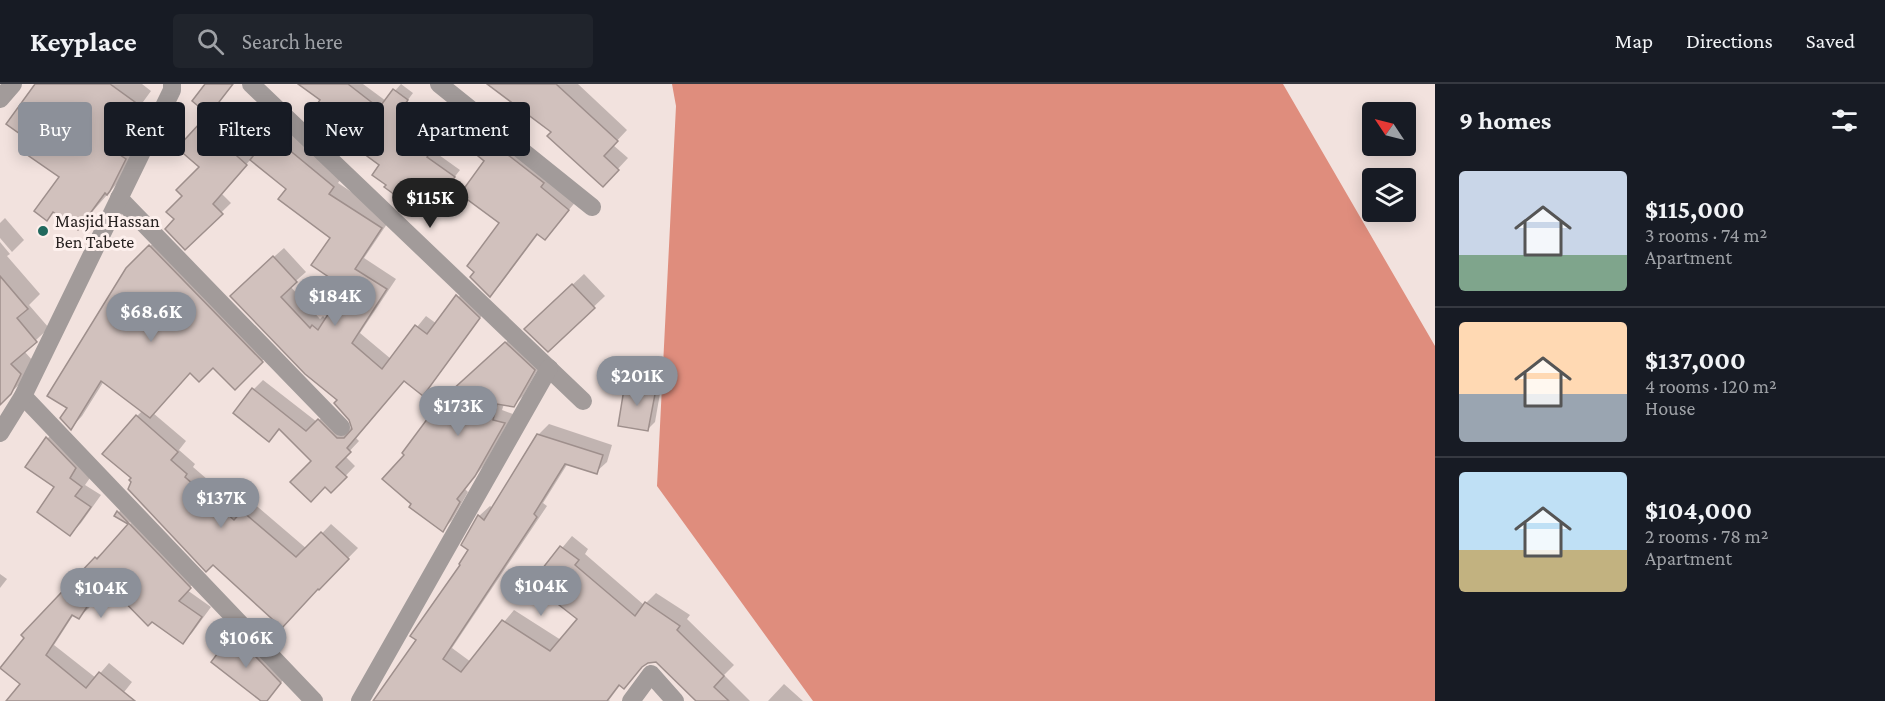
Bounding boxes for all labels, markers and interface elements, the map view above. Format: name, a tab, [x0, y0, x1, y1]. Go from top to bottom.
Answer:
search box	[173, 14, 593, 68]
icon: search	[194, 25, 227, 58]
text: Keyplace	[30, 26, 137, 57]
text: Search here	[242, 29, 343, 54]
text: Map	[1615, 29, 1653, 53]
text: Directions	[1686, 29, 1773, 53]
text: Saved	[1806, 29, 1855, 53]
chip: Buy	[18, 102, 92, 156]
chip: Rent	[104, 102, 185, 156]
chip: Filters	[197, 102, 292, 156]
chip: New	[304, 102, 384, 156]
chip: Apartment	[396, 102, 530, 156]
north arrow	[1362, 102, 1416, 156]
map controls	[1362, 102, 1416, 222]
icon: filters	[1828, 104, 1861, 137]
text: 9 homes	[1459, 106, 1551, 135]
button: layers	[1362, 168, 1416, 222]
pin: $115K	[388, 178, 472, 229]
text: $115K	[406, 186, 454, 208]
icon: home	[1507, 195, 1579, 267]
text: $115,000	[1645, 195, 1745, 224]
place label: Masjid Hassan Ben Tabete	[55, 211, 160, 252]
marker: Masjid Hassan Ben Tabete	[36, 224, 50, 238]
text: 3 rooms · 74 m²	[1645, 224, 1767, 246]
text: Apartment	[1645, 246, 1732, 268]
pin: $184K	[293, 276, 377, 327]
text: $184K	[309, 284, 361, 306]
pin: $68.6K	[102, 292, 200, 343]
text: $68.6K	[120, 300, 182, 322]
icon: home	[1507, 346, 1579, 418]
text: $137,000	[1645, 346, 1746, 375]
pin: $201K	[595, 356, 679, 407]
text: $201K	[611, 364, 663, 386]
text: 4 rooms · 120 m²	[1645, 375, 1777, 397]
pin: $173K	[416, 386, 500, 437]
text: $173K	[433, 394, 483, 416]
text: House	[1645, 397, 1695, 419]
pin: $137K	[179, 478, 263, 529]
text: $137K	[196, 486, 246, 508]
icon: home	[1507, 496, 1579, 568]
text: $104,000	[1645, 496, 1752, 525]
text: 2 rooms · 78 m²	[1645, 525, 1769, 547]
text: Apartment	[1645, 547, 1732, 569]
pin: $104K	[499, 566, 583, 617]
pin: $104K	[59, 568, 143, 619]
text: $104K	[514, 574, 568, 596]
text: $104K	[74, 576, 128, 598]
pin: $106K	[204, 618, 288, 669]
text: $106K	[219, 626, 273, 648]

